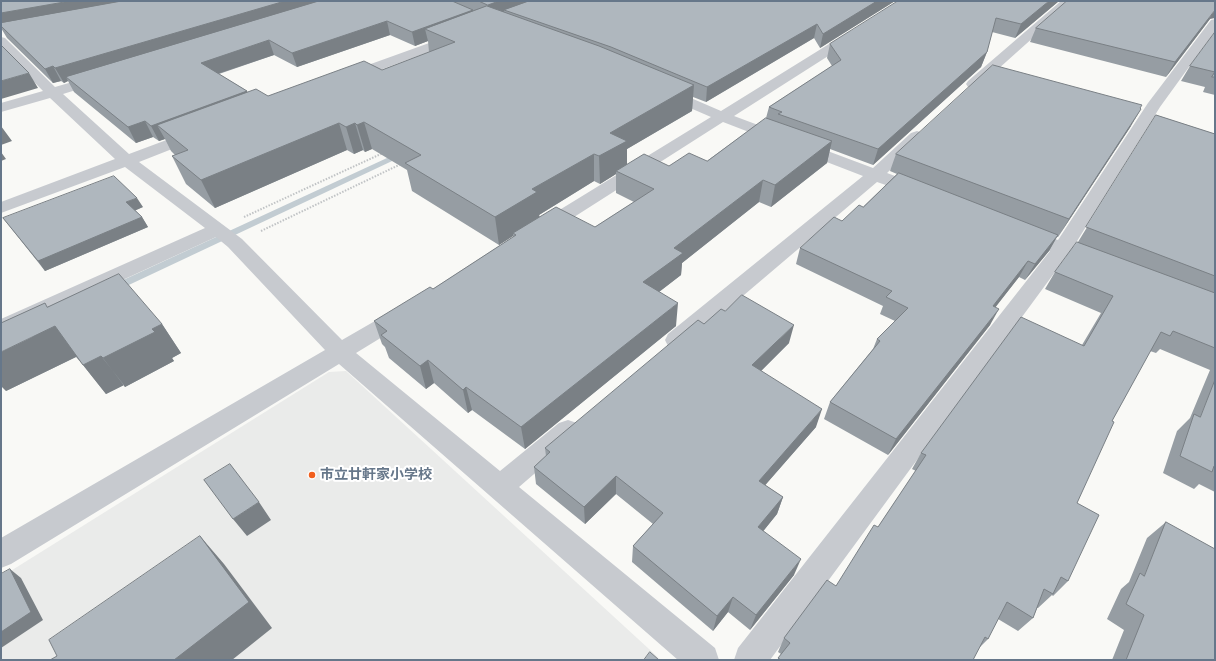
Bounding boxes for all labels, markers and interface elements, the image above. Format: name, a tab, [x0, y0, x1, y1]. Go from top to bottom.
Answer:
place label: 市立廿軒家小学校	[320, 467, 432, 483]
marker: 市立廿軒家小学校	[307, 470, 317, 480]

